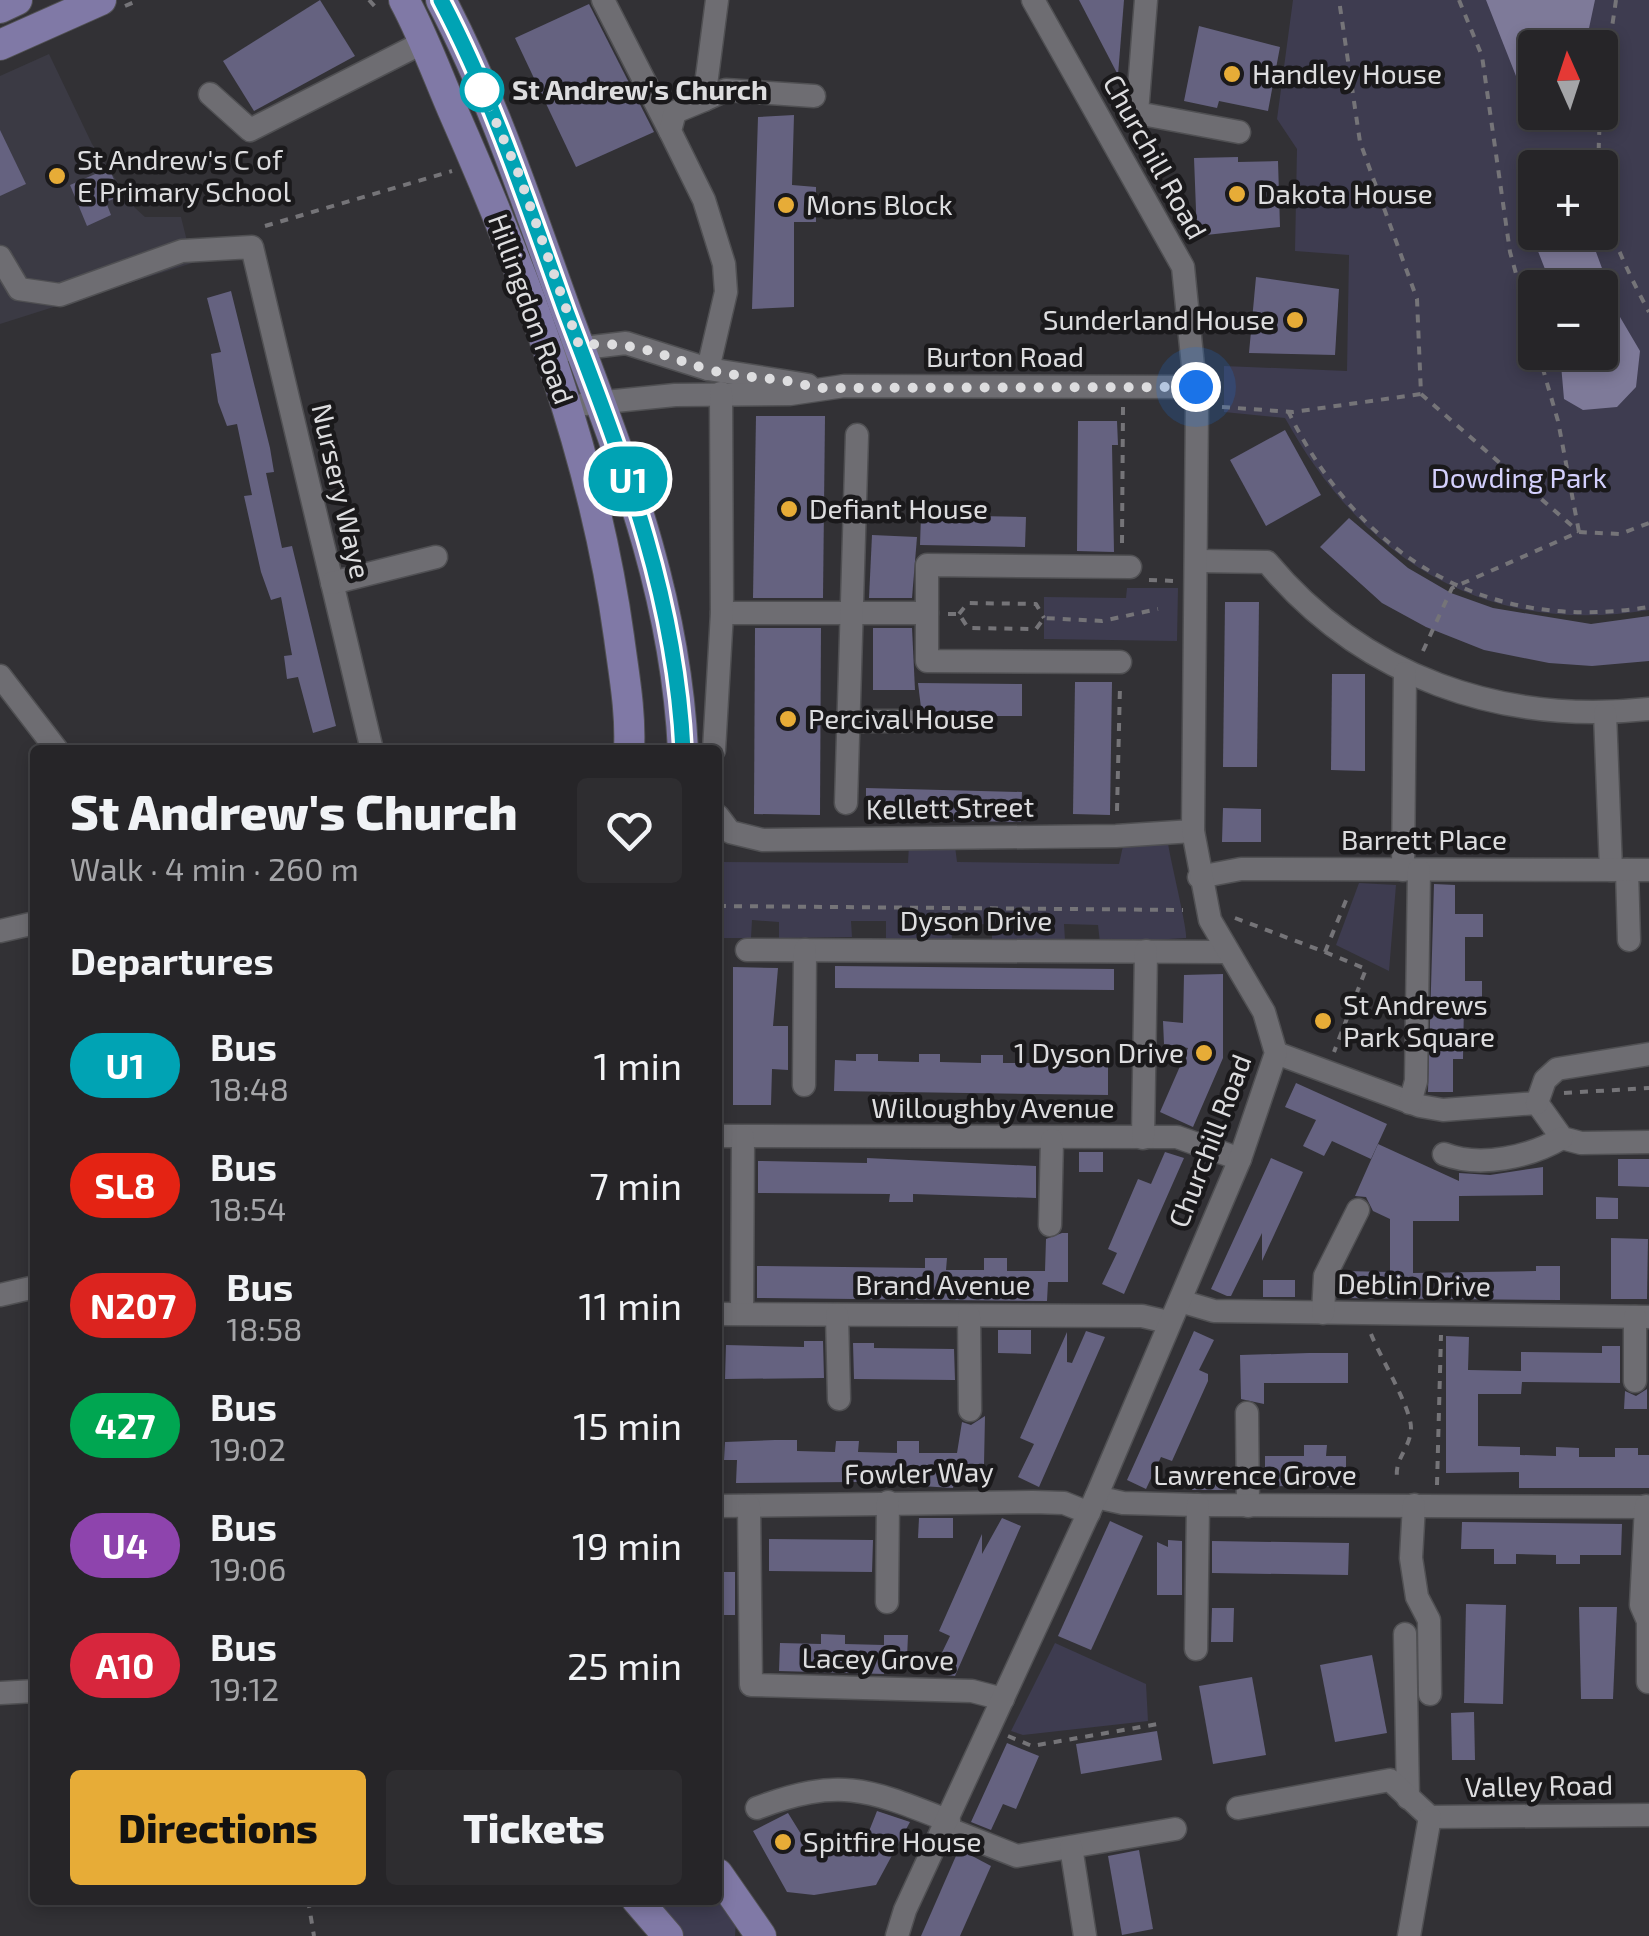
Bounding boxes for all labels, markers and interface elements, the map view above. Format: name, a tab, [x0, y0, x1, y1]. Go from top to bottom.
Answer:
north arrow	[1518, 30, 1618, 130]
map controls	[1518, 30, 1618, 370]
place label: Handley House	[1252, 56, 1442, 90]
marker: Handley House	[1221, 63, 1243, 85]
street label: Churchill Road	[1097, 68, 1215, 245]
marker: St Andrew's Church	[461, 69, 503, 111]
place label: St Andrew's Church	[512, 72, 768, 106]
place label: St Andrew's C of E Primary School	[77, 142, 292, 208]
button: +	[1518, 150, 1618, 250]
marker: St Andrew's C of E Primary School	[46, 165, 68, 187]
place label: Dakota House	[1257, 176, 1433, 210]
marker: Dakota House	[1226, 183, 1248, 205]
place label: Mons Block	[806, 187, 953, 221]
marker: Mons Block	[775, 194, 797, 216]
street label: Hillingdon Road	[482, 209, 582, 408]
button: −	[1518, 270, 1618, 370]
place label: Sunderland House	[1043, 302, 1275, 336]
marker: Sunderland House	[1284, 309, 1306, 331]
street label: Burton Road	[926, 339, 1084, 373]
your location	[1171, 362, 1221, 412]
street label: Nursery Waye	[305, 400, 379, 582]
line badge: U1	[583, 446, 673, 512]
text: U1	[608, 458, 648, 500]
park label: Dowding Park	[1431, 460, 1607, 494]
place label: Defiant House	[809, 491, 988, 525]
marker: Defiant House	[778, 498, 800, 520]
place label: Percival House	[808, 701, 995, 735]
marker: Percival House	[777, 708, 799, 730]
button: heart	[577, 778, 682, 883]
text: St Andrew's Church	[70, 782, 518, 840]
street label: Kellett Street	[866, 789, 1034, 825]
street label: Barrett Place	[1341, 822, 1507, 856]
text: Walk · 4 min · 260 m	[70, 849, 359, 887]
street label: Dyson Drive	[900, 903, 1052, 937]
text: Departures	[70, 937, 274, 983]
place label: St Andrews Park Square	[1343, 987, 1495, 1053]
marker: St Andrews Park Square	[1312, 1010, 1334, 1032]
text: Bus	[210, 1023, 277, 1069]
place label: 1 Dyson Drive	[1014, 1035, 1184, 1069]
text: 1 min	[594, 1042, 682, 1088]
marker: 1 Dyson Drive	[1193, 1042, 1215, 1064]
text: U1	[105, 1044, 145, 1086]
street label: Churchill Road	[1160, 1049, 1258, 1232]
text: 18:48	[210, 1069, 289, 1107]
street label: Willoughby Avenue	[871, 1090, 1115, 1124]
text: Bus	[210, 1143, 277, 1189]
text: 7 min	[589, 1162, 682, 1208]
text: SL8	[94, 1164, 156, 1206]
text: 18:54	[210, 1189, 287, 1227]
text: Bus	[226, 1263, 293, 1309]
street label: Deblin Drive	[1337, 1266, 1491, 1302]
street label: Brand Avenue	[855, 1267, 1031, 1301]
text: 11 min	[578, 1282, 682, 1328]
text: N207	[90, 1284, 176, 1326]
text: 18:58	[226, 1309, 302, 1347]
text: Bus	[210, 1383, 277, 1429]
text: 15 min	[573, 1402, 682, 1448]
text: 427	[94, 1404, 156, 1446]
text: 19:02	[210, 1429, 286, 1467]
street label: Fowler Way	[844, 1454, 994, 1490]
street label: Lawrence Grove	[1153, 1457, 1357, 1491]
text: Bus	[210, 1503, 277, 1549]
text: 19 min	[572, 1522, 682, 1568]
text: U4	[102, 1524, 148, 1566]
text: 19:06	[210, 1549, 286, 1587]
text: Bus	[210, 1623, 277, 1669]
street label: Lacey Grove	[801, 1640, 955, 1676]
text: 25 min	[567, 1642, 682, 1688]
text: A10	[96, 1644, 154, 1686]
text: 19:12	[210, 1669, 279, 1707]
street label: Valley Road	[1465, 1767, 1613, 1803]
button: Directions	[70, 1770, 366, 1885]
button: Tickets	[386, 1770, 682, 1885]
place label: Spitfire House	[803, 1824, 982, 1858]
marker: Spitfire House	[772, 1831, 794, 1853]

